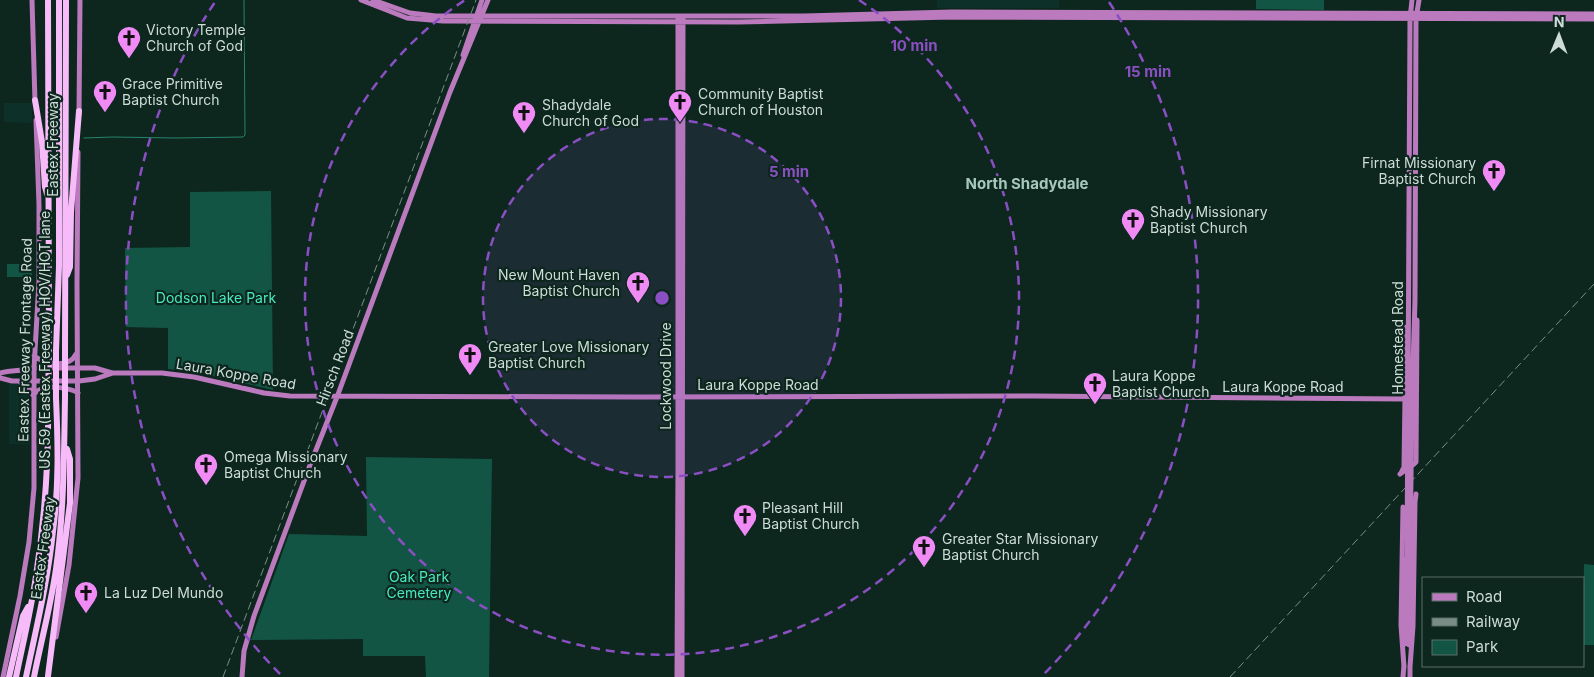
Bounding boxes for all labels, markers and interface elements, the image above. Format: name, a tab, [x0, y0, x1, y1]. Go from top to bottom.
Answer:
north arrow	[1534, 10, 1584, 60]
text: N	[1554, 13, 1565, 30]
place label: Victory Temple Church of God	[146, 21, 246, 54]
church icon: Victory Temple Church of God	[116, 25, 142, 59]
text: 10 min	[890, 36, 938, 55]
text: 15 min	[1125, 62, 1171, 81]
place label: Grace Primitive Baptist Church	[122, 75, 223, 108]
church icon: Grace Primitive Baptist Church	[92, 79, 118, 113]
place label: Community Baptist Church of Houston	[698, 85, 824, 118]
church icon: Community Baptist Church of Houston	[667, 89, 693, 123]
street label: Eastex Freeway	[44, 93, 61, 197]
place label: Shadydale Church of God	[542, 96, 639, 129]
church icon: Shadydale Church of God	[511, 100, 537, 134]
place label: Firnat Missionary Baptist Church	[1362, 154, 1476, 187]
church icon: Firnat Missionary Baptist Church	[1481, 158, 1507, 192]
text: 5 min	[769, 162, 809, 181]
district label: North Shadydale	[966, 174, 1088, 193]
place label: Shady Missionary Baptist Church	[1150, 203, 1268, 236]
church icon: Shady Missionary Baptist Church	[1120, 207, 1146, 241]
street label: US 59 (Eastex Freeway) HOV/HOT lane	[36, 211, 53, 469]
street label: Eastex Freeway Frontage Road	[14, 238, 35, 442]
place label: New Mount Haven Baptist Church	[498, 266, 620, 299]
church icon: New Mount Haven Baptist Church	[625, 270, 651, 304]
street label: Homestead Road	[1389, 281, 1406, 395]
park label: Dodson Lake Park	[156, 289, 276, 306]
centre of rings	[653, 289, 671, 307]
street label: Lockwood Drive	[657, 322, 674, 430]
street label: Hirsch Road	[312, 327, 357, 408]
place label: Greater Love Missionary Baptist Church	[488, 338, 649, 371]
church icon: Greater Love Missionary Baptist Church	[457, 342, 483, 376]
street label: Laura Koppe Road	[175, 355, 297, 392]
place label: Laura Koppe Baptist Church	[1112, 367, 1210, 400]
church icon: Laura Koppe Baptist Church	[1082, 371, 1108, 405]
street label: Laura Koppe Road	[697, 376, 819, 393]
street label: Laura Koppe Road	[1222, 378, 1344, 395]
place label: Omega Missionary Baptist Church	[224, 448, 348, 481]
church icon: Omega Missionary Baptist Church	[193, 452, 219, 486]
street label: Eastex Freeway	[27, 495, 58, 600]
place label: Pleasant Hill Baptist Church	[762, 499, 860, 532]
church icon: Pleasant Hill Baptist Church	[732, 503, 758, 537]
place label: Greater Star Missionary Baptist Church	[942, 530, 1098, 563]
church icon: Greater Star Missionary Baptist Church	[911, 534, 937, 568]
park label: Oak Park Cemetery	[387, 568, 452, 601]
legend	[1422, 577, 1584, 667]
church icon: La Luz Del Mundo	[73, 580, 99, 614]
place label: La Luz Del Mundo	[104, 584, 223, 601]
text: Road	[1466, 587, 1502, 606]
text: Railway	[1466, 612, 1521, 631]
text: Park	[1466, 637, 1499, 656]

